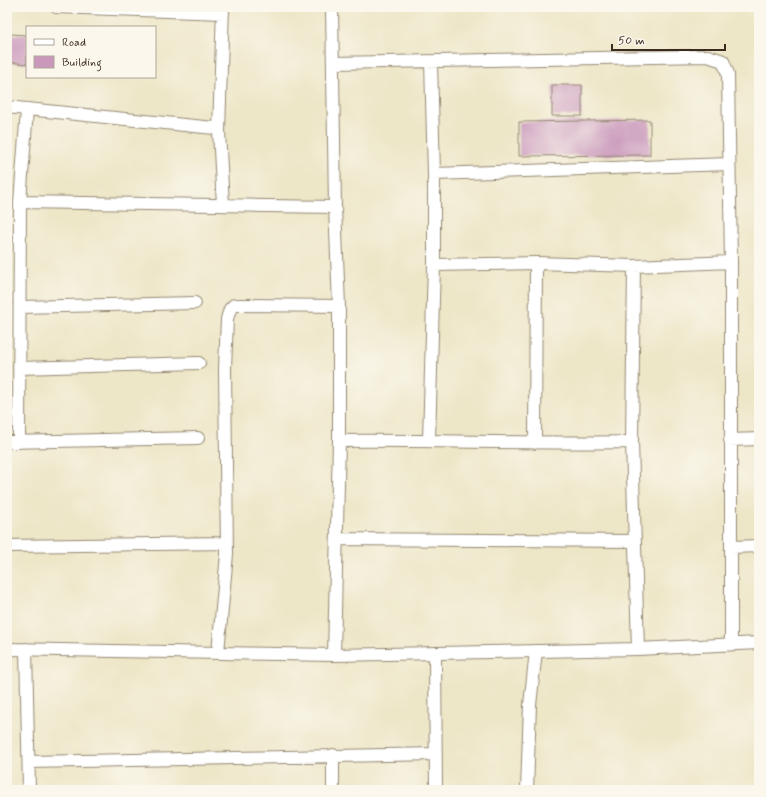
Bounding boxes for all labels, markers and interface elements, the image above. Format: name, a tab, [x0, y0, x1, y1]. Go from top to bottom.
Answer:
legend	[26, 26, 156, 78]
scale bar	[612, 26, 725, 52]
text: 50 m	[618, 33, 645, 49]
text: Road	[62, 35, 86, 51]
text: Building	[62, 55, 102, 72]

